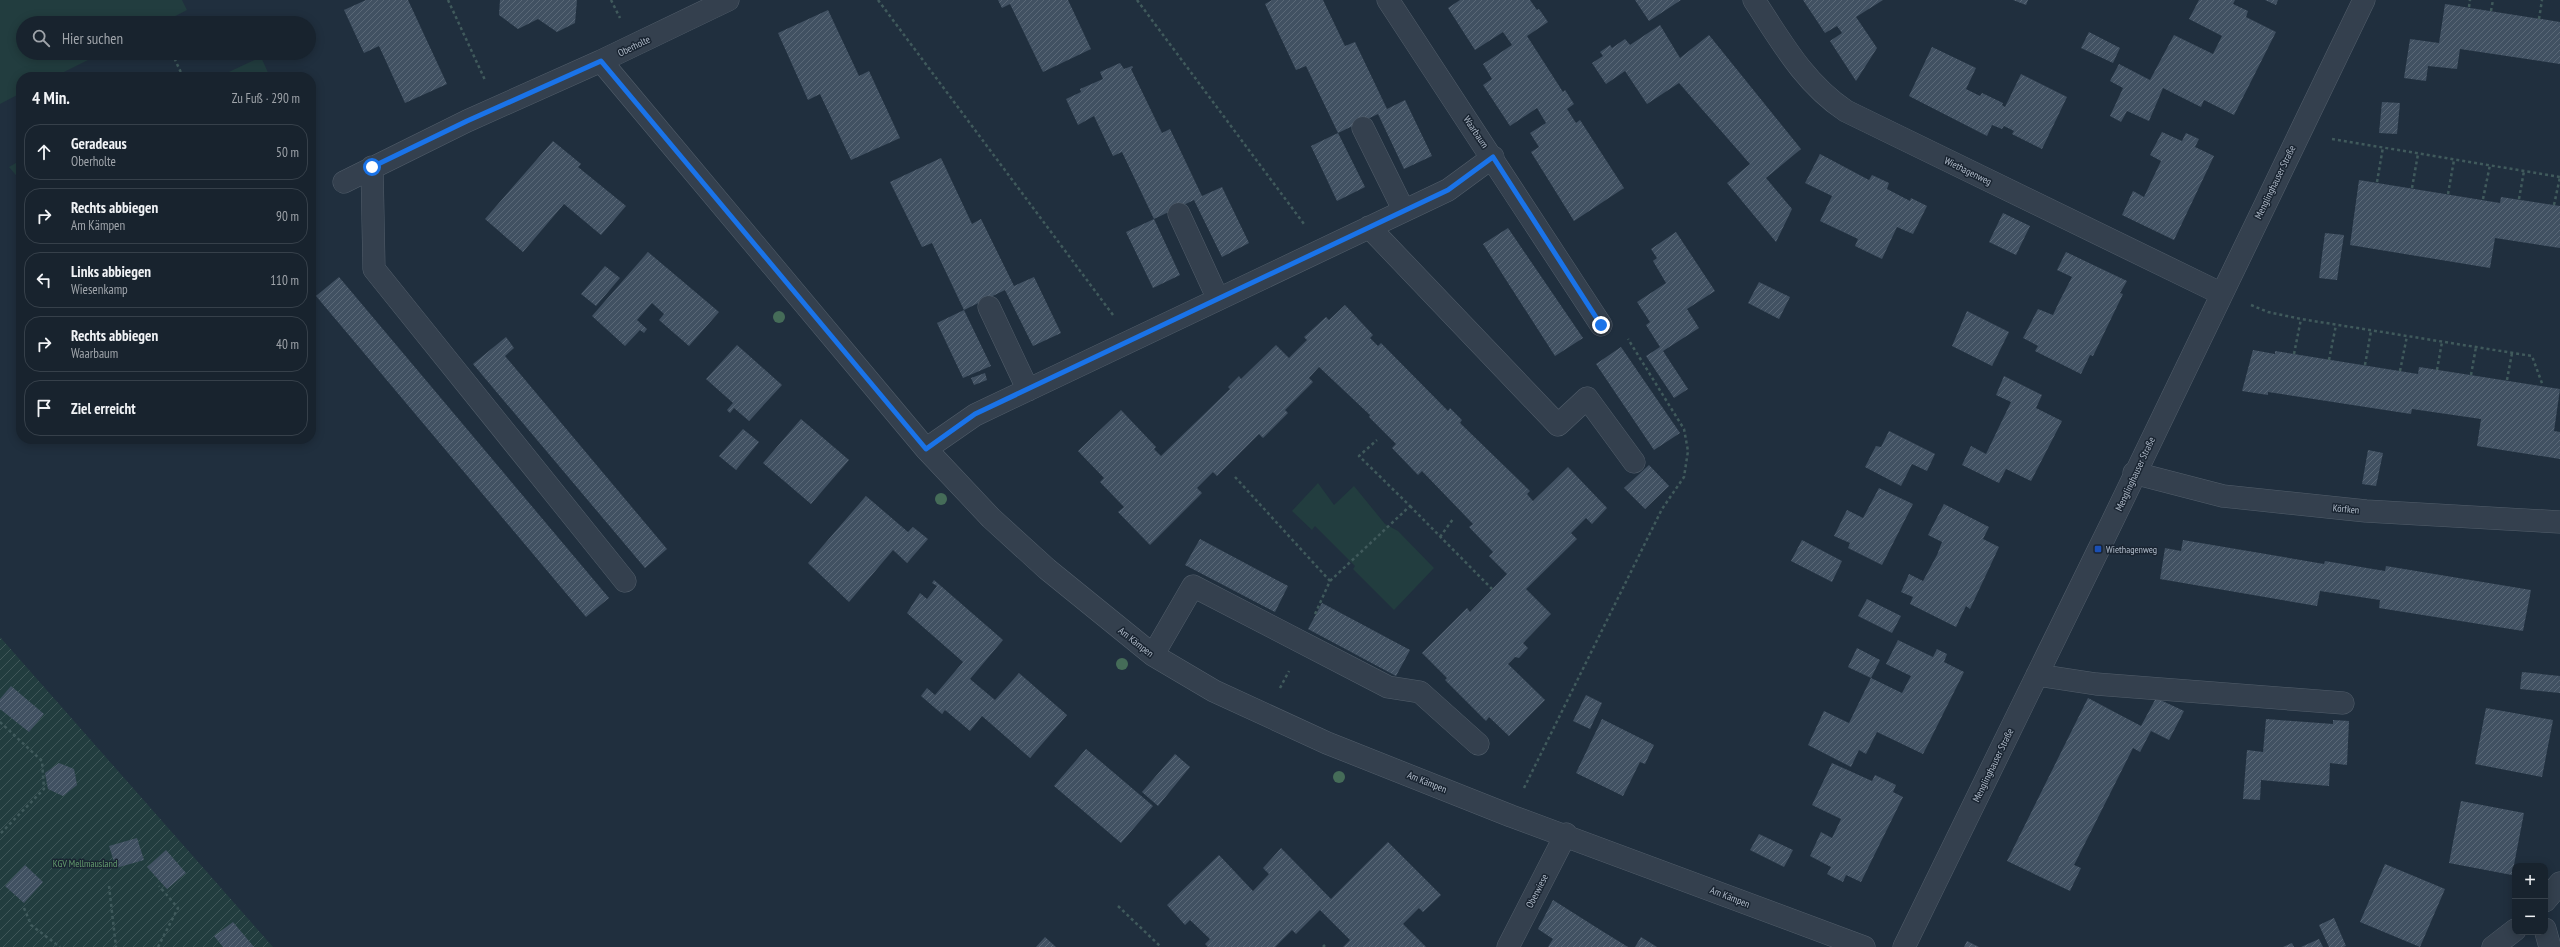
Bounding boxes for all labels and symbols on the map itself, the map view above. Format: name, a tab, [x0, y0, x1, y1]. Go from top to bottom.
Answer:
street label: Oberholte	[616, 33, 652, 59]
street label: Waarbaum	[1460, 113, 1492, 151]
street label: Menglinghauser Straße	[2252, 143, 2298, 221]
street label: Wiethagenweg	[1942, 154, 1994, 188]
route start	[363, 158, 381, 176]
route end	[1592, 316, 1610, 334]
street label: Menglinghauser Straße	[2112, 435, 2158, 513]
street label: Körfken	[2332, 501, 2360, 517]
place label: Wiethagenweg	[2106, 543, 2157, 556]
marker: Wiethagenweg	[2093, 544, 2103, 554]
street label: Am Kämpen	[1116, 624, 1156, 660]
street label: Menglinghauser Straße	[1970, 726, 2016, 804]
street label: Am Kämpen	[1405, 768, 1449, 796]
park label: KGV Mellmausland	[53, 857, 117, 870]
street label: Oberwiese	[1523, 872, 1551, 910]
street label: Am Kämpen	[1708, 883, 1752, 911]

